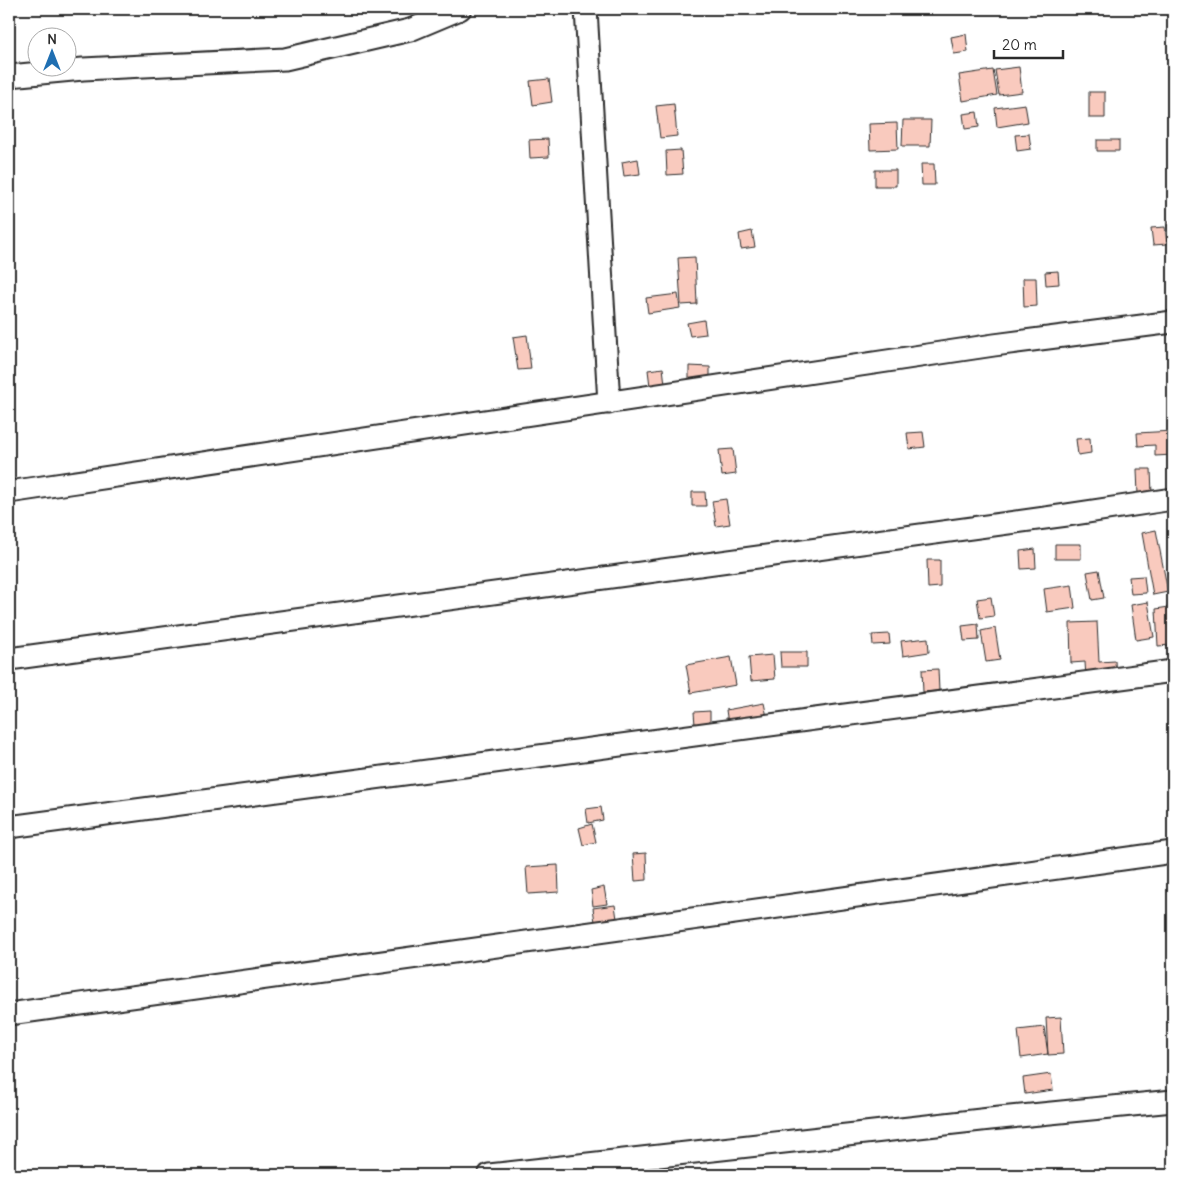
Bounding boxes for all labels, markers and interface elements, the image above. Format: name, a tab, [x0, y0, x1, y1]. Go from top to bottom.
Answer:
north arrow	[28, 28, 78, 78]
scale bar	[994, 28, 1063, 60]
text: N	[47, 30, 57, 48]
text: 20 m	[1002, 35, 1037, 54]

